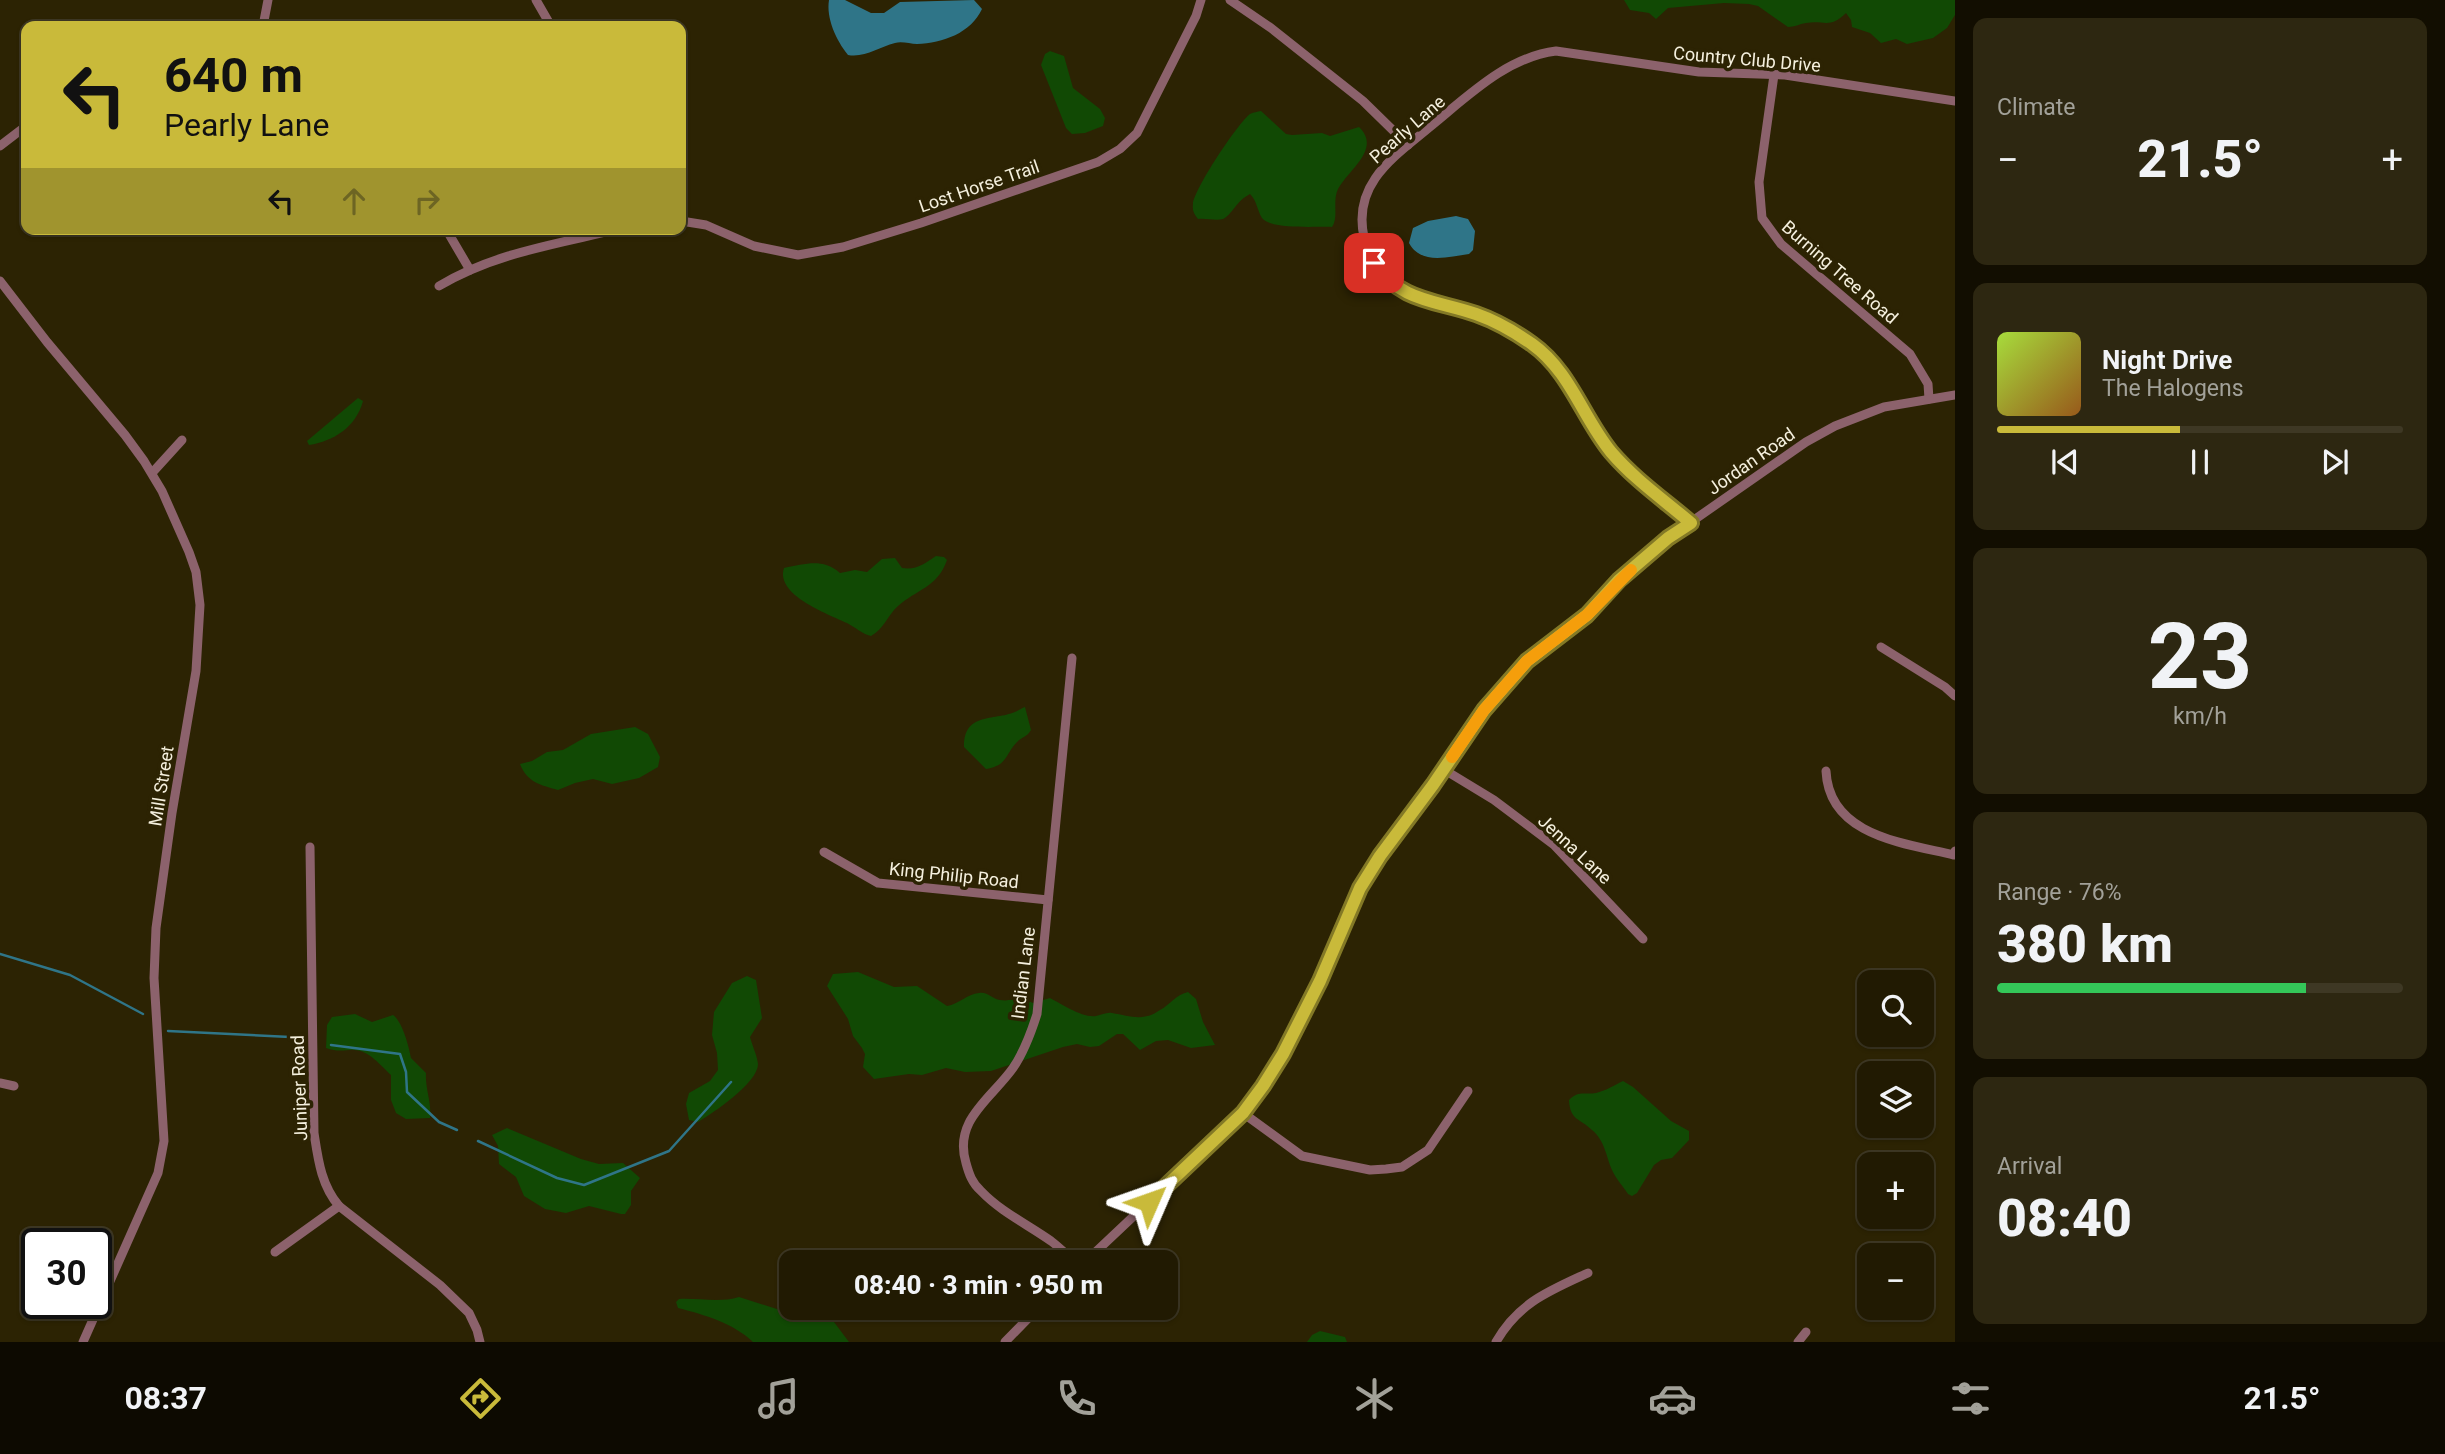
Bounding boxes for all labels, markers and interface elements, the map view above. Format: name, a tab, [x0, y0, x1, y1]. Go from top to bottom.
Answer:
street label: Country Club Drive	[1672, 42, 1822, 76]
text: 640 m	[164, 47, 303, 104]
icon: left	[49, 49, 140, 140]
street label: Pearly Lane	[1365, 91, 1449, 167]
text: Climate	[1997, 94, 2076, 121]
text: Pearly Lane	[164, 106, 329, 144]
text: 21.5°	[2137, 129, 2263, 190]
text: −	[1997, 138, 2019, 182]
text: +	[2381, 138, 2403, 182]
street label: Lost Horse Trail	[916, 156, 1042, 216]
icon: left	[262, 182, 300, 220]
icon: ahead	[335, 182, 373, 220]
icon: right	[408, 182, 446, 220]
street label: Burning Tree Road	[1778, 216, 1902, 328]
pin	[1344, 233, 1404, 293]
icon: arrive	[1355, 244, 1393, 282]
text: Night Drive	[2102, 345, 2232, 375]
text: The Halogens	[2102, 375, 2244, 402]
street label: Jordan Road	[1703, 423, 1799, 499]
icon: previous	[2046, 443, 2084, 481]
icon: pause	[2181, 443, 2219, 481]
icon: next	[2316, 443, 2354, 481]
text: 23	[2148, 604, 2252, 710]
text: km/h	[2173, 703, 2227, 730]
street label: Mill Street	[144, 744, 178, 828]
street label: Jenna Lane	[1534, 810, 1616, 888]
street label: King Philip Road	[888, 858, 1020, 892]
text: Range · 76%	[1997, 879, 2122, 906]
text: 380 km	[1997, 914, 2173, 975]
street label: Indian Lane	[1007, 926, 1039, 1020]
map controls	[1857, 970, 1934, 1320]
button: search	[1857, 970, 1934, 1047]
street label: Juniper Road	[287, 1035, 311, 1141]
button: layers	[1857, 1061, 1934, 1138]
button: +	[1857, 1152, 1934, 1229]
text: Arrival	[1997, 1153, 2062, 1180]
position arrow	[1112, 1165, 1186, 1239]
text: 08:40	[1997, 1188, 2132, 1249]
speed limit sign: 30	[21, 1228, 112, 1319]
button: −	[1857, 1243, 1934, 1320]
text: 08:40 · 3 min · 950 m	[854, 1270, 1103, 1300]
icon: directions	[456, 1374, 505, 1423]
icon: music	[754, 1374, 803, 1423]
icon: phone	[1052, 1374, 1101, 1423]
icon: climate	[1350, 1374, 1399, 1423]
icon: car	[1648, 1374, 1697, 1423]
icon: filters	[1946, 1374, 1995, 1423]
text: 08:37	[124, 1379, 207, 1417]
text: 21.5°	[2244, 1379, 2320, 1417]

